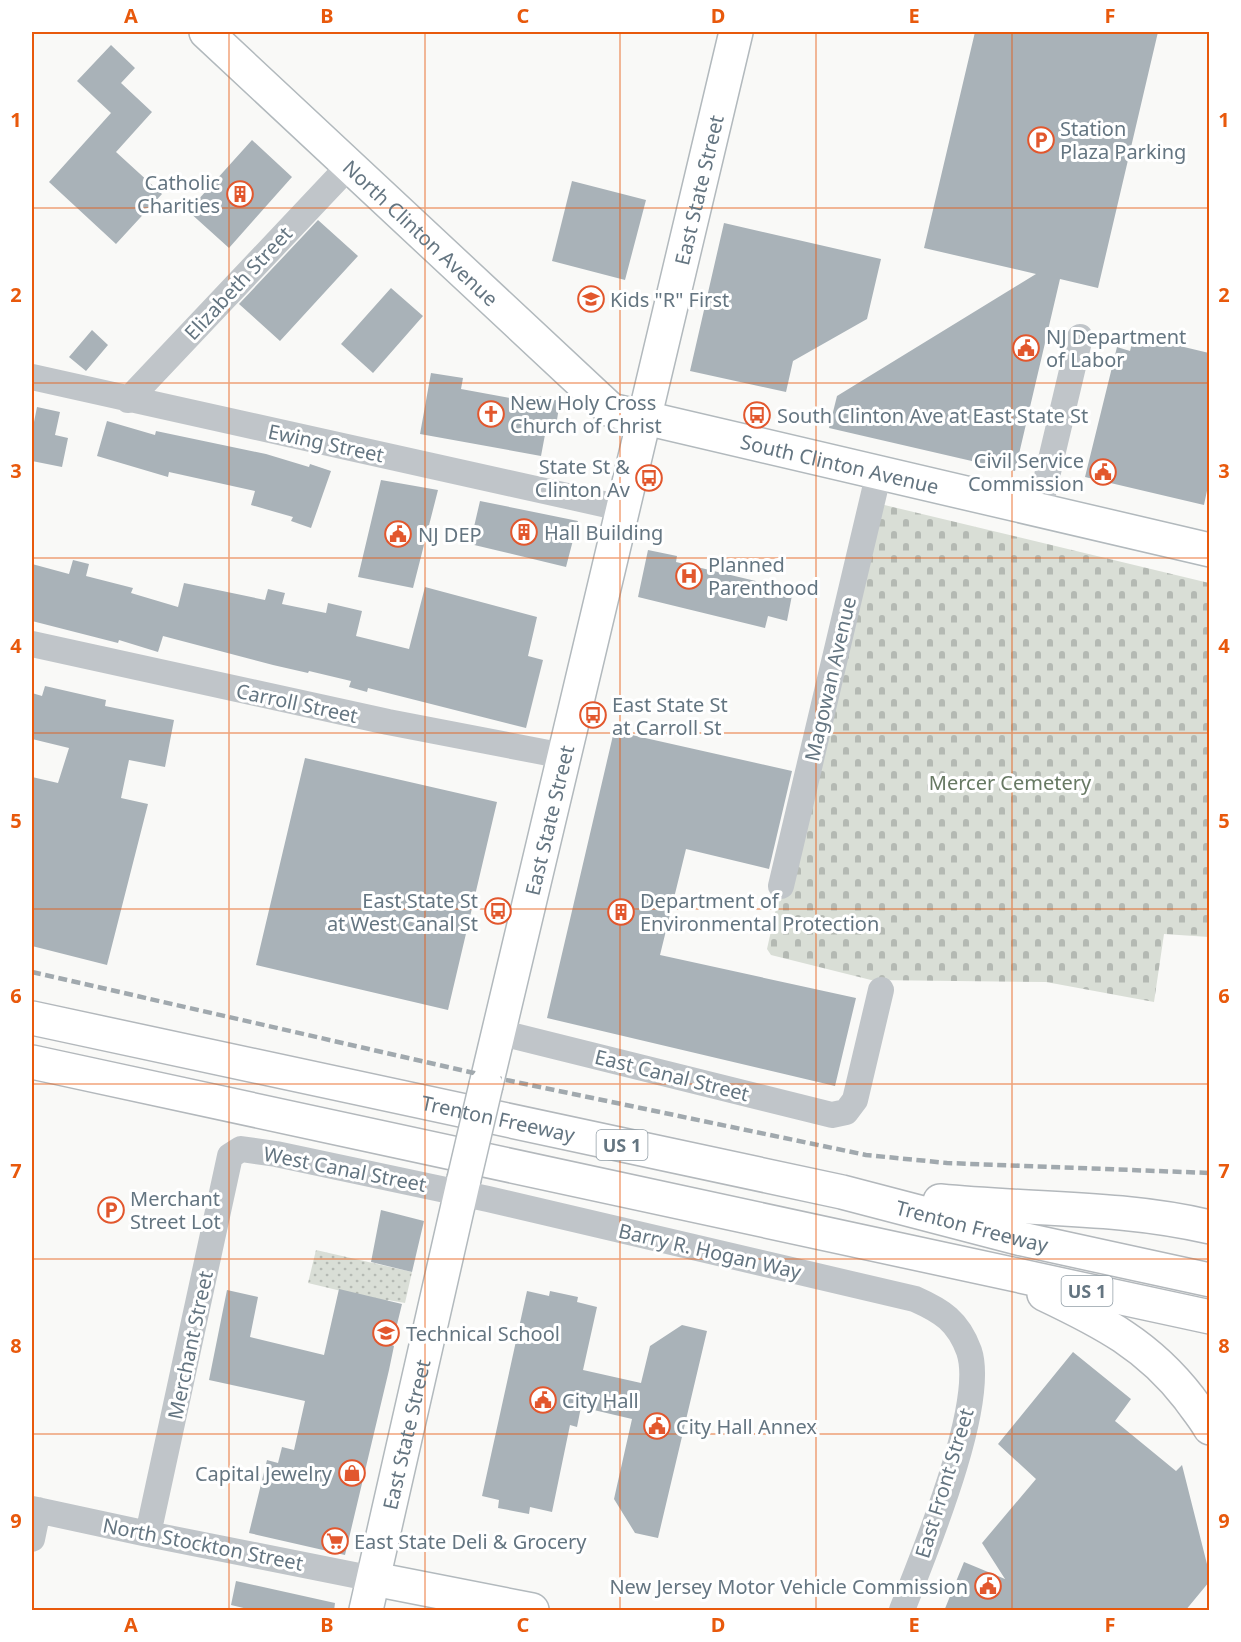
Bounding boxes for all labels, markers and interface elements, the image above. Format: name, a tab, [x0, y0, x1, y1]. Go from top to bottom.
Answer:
text: A	[124, 2, 138, 29]
text: B	[320, 2, 334, 29]
text: C	[517, 2, 530, 29]
text: D	[711, 2, 725, 29]
text: E	[908, 2, 920, 29]
text: F	[1105, 2, 1115, 29]
text: 1	[10, 106, 22, 133]
text: 1	[1218, 106, 1230, 133]
street label: East State Street	[668, 112, 729, 268]
place label: Station Plaza Parking	[1060, 115, 1186, 165]
parking icon: Station Plaza Parking	[1026, 125, 1056, 155]
street label: North Clinton Avenue	[338, 153, 504, 312]
place label: Catholic Charities	[137, 169, 220, 219]
building icon: Catholic Charities	[225, 179, 255, 209]
street label: Elizabeth Street	[178, 220, 298, 346]
text: 2	[10, 281, 22, 308]
text: 2	[1218, 281, 1230, 308]
school or university icon: Kids "R" First	[576, 284, 606, 314]
place label: Kids "R" First	[610, 286, 729, 313]
place label: NJ Department of Labor	[1046, 323, 1186, 373]
public building icon: NJ Department of Labor	[1011, 333, 1041, 363]
place label: New Holy Cross Church of Christ	[510, 389, 662, 439]
church icon: New Holy Cross Church of Christ	[476, 399, 506, 429]
bus stop icon: South Clinton Ave at East State St	[742, 400, 772, 430]
place label: South Clinton Ave at East State St	[777, 402, 1088, 429]
street label: Ewing Street	[266, 418, 386, 468]
street label: South Clinton Avenue	[738, 427, 942, 500]
place label: Civil Service Commission	[968, 447, 1084, 497]
place label: State St & Clinton Av	[535, 453, 631, 503]
text: 3	[10, 457, 22, 484]
public building icon: Civil Service Commission	[1088, 457, 1118, 487]
text: 3	[1218, 457, 1230, 484]
bus stop icon: State St & Clinton Av	[634, 463, 664, 493]
building icon: Hall Building	[509, 517, 539, 547]
public building icon: NJ DEP	[383, 519, 413, 549]
place label: Hall Building	[544, 519, 663, 546]
place label: NJ DEP	[418, 521, 482, 548]
place label: Planned Parenthood	[708, 551, 819, 601]
hospital icon: Planned Parenthood	[674, 561, 704, 591]
street label: Magowan Avenue	[798, 594, 862, 764]
text: 4	[10, 632, 22, 659]
text: 4	[1218, 632, 1230, 659]
street label: Carroll Street	[234, 677, 360, 729]
place label: East State St at Carroll St	[612, 691, 728, 741]
bus stop icon: East State St at Carroll St	[578, 700, 608, 730]
street label: East State Street	[518, 743, 580, 898]
park label: Mercer Cemetery	[929, 769, 1092, 796]
text: 5	[10, 807, 22, 834]
text: 5	[1218, 807, 1230, 834]
place label: East State St at West Canal St	[327, 887, 478, 937]
place label: Department of Environmental Protection	[640, 887, 879, 937]
bus stop icon: East State St at West Canal St	[483, 896, 513, 926]
building icon: Department of Environmental Protection	[606, 897, 636, 927]
text: 6	[10, 982, 22, 1009]
text: 6	[1218, 982, 1230, 1009]
street label: East Canal Street	[592, 1043, 752, 1107]
street label: Trenton Freeway	[419, 1089, 578, 1148]
road number: US 1	[596, 1130, 648, 1160]
street label: West Canal Street	[261, 1140, 429, 1198]
text: 7	[10, 1157, 22, 1184]
text: 7	[1218, 1157, 1230, 1184]
place label: Merchant Street Lot	[130, 1185, 221, 1235]
street label: Trenton Freeway	[893, 1193, 1052, 1258]
parking icon: Merchant Street Lot	[96, 1195, 126, 1225]
street label: Barry R. Hogan Way	[616, 1217, 805, 1285]
street label: Merchant Street	[161, 1268, 219, 1422]
road number: US 1	[1062, 1276, 1112, 1306]
school or university icon: Technical School	[371, 1318, 401, 1348]
place label: Technical School	[406, 1320, 560, 1347]
text: 8	[10, 1332, 22, 1359]
text: 8	[1218, 1332, 1230, 1359]
street label: East State Street	[376, 1357, 436, 1512]
public building icon: City Hall	[528, 1385, 558, 1415]
place label: City Hall	[562, 1387, 639, 1414]
street label: East Front Street	[908, 1405, 980, 1561]
public building icon: City Hall Annex	[642, 1411, 672, 1441]
place label: City Hall Annex	[676, 1413, 817, 1440]
shop icon: Capital Jewelry	[337, 1458, 367, 1488]
place label: Capital Jewelry	[195, 1460, 333, 1487]
text: 9	[10, 1507, 22, 1534]
text: 9	[1218, 1507, 1230, 1534]
street label: North Stockton Street	[100, 1511, 306, 1577]
supermarket icon: East State Deli & Grocery	[320, 1526, 350, 1556]
place label: East State Deli & Grocery	[354, 1528, 587, 1555]
public building icon: New Jersey Motor Vehicle Commission	[973, 1571, 1003, 1601]
place label: New Jersey Motor Vehicle Commission	[609, 1573, 968, 1600]
text: A	[124, 1611, 138, 1638]
text: B	[320, 1611, 334, 1638]
text: C	[517, 1611, 530, 1638]
text: D	[711, 1611, 725, 1638]
text: E	[908, 1611, 920, 1638]
text: F	[1105, 1611, 1115, 1638]

